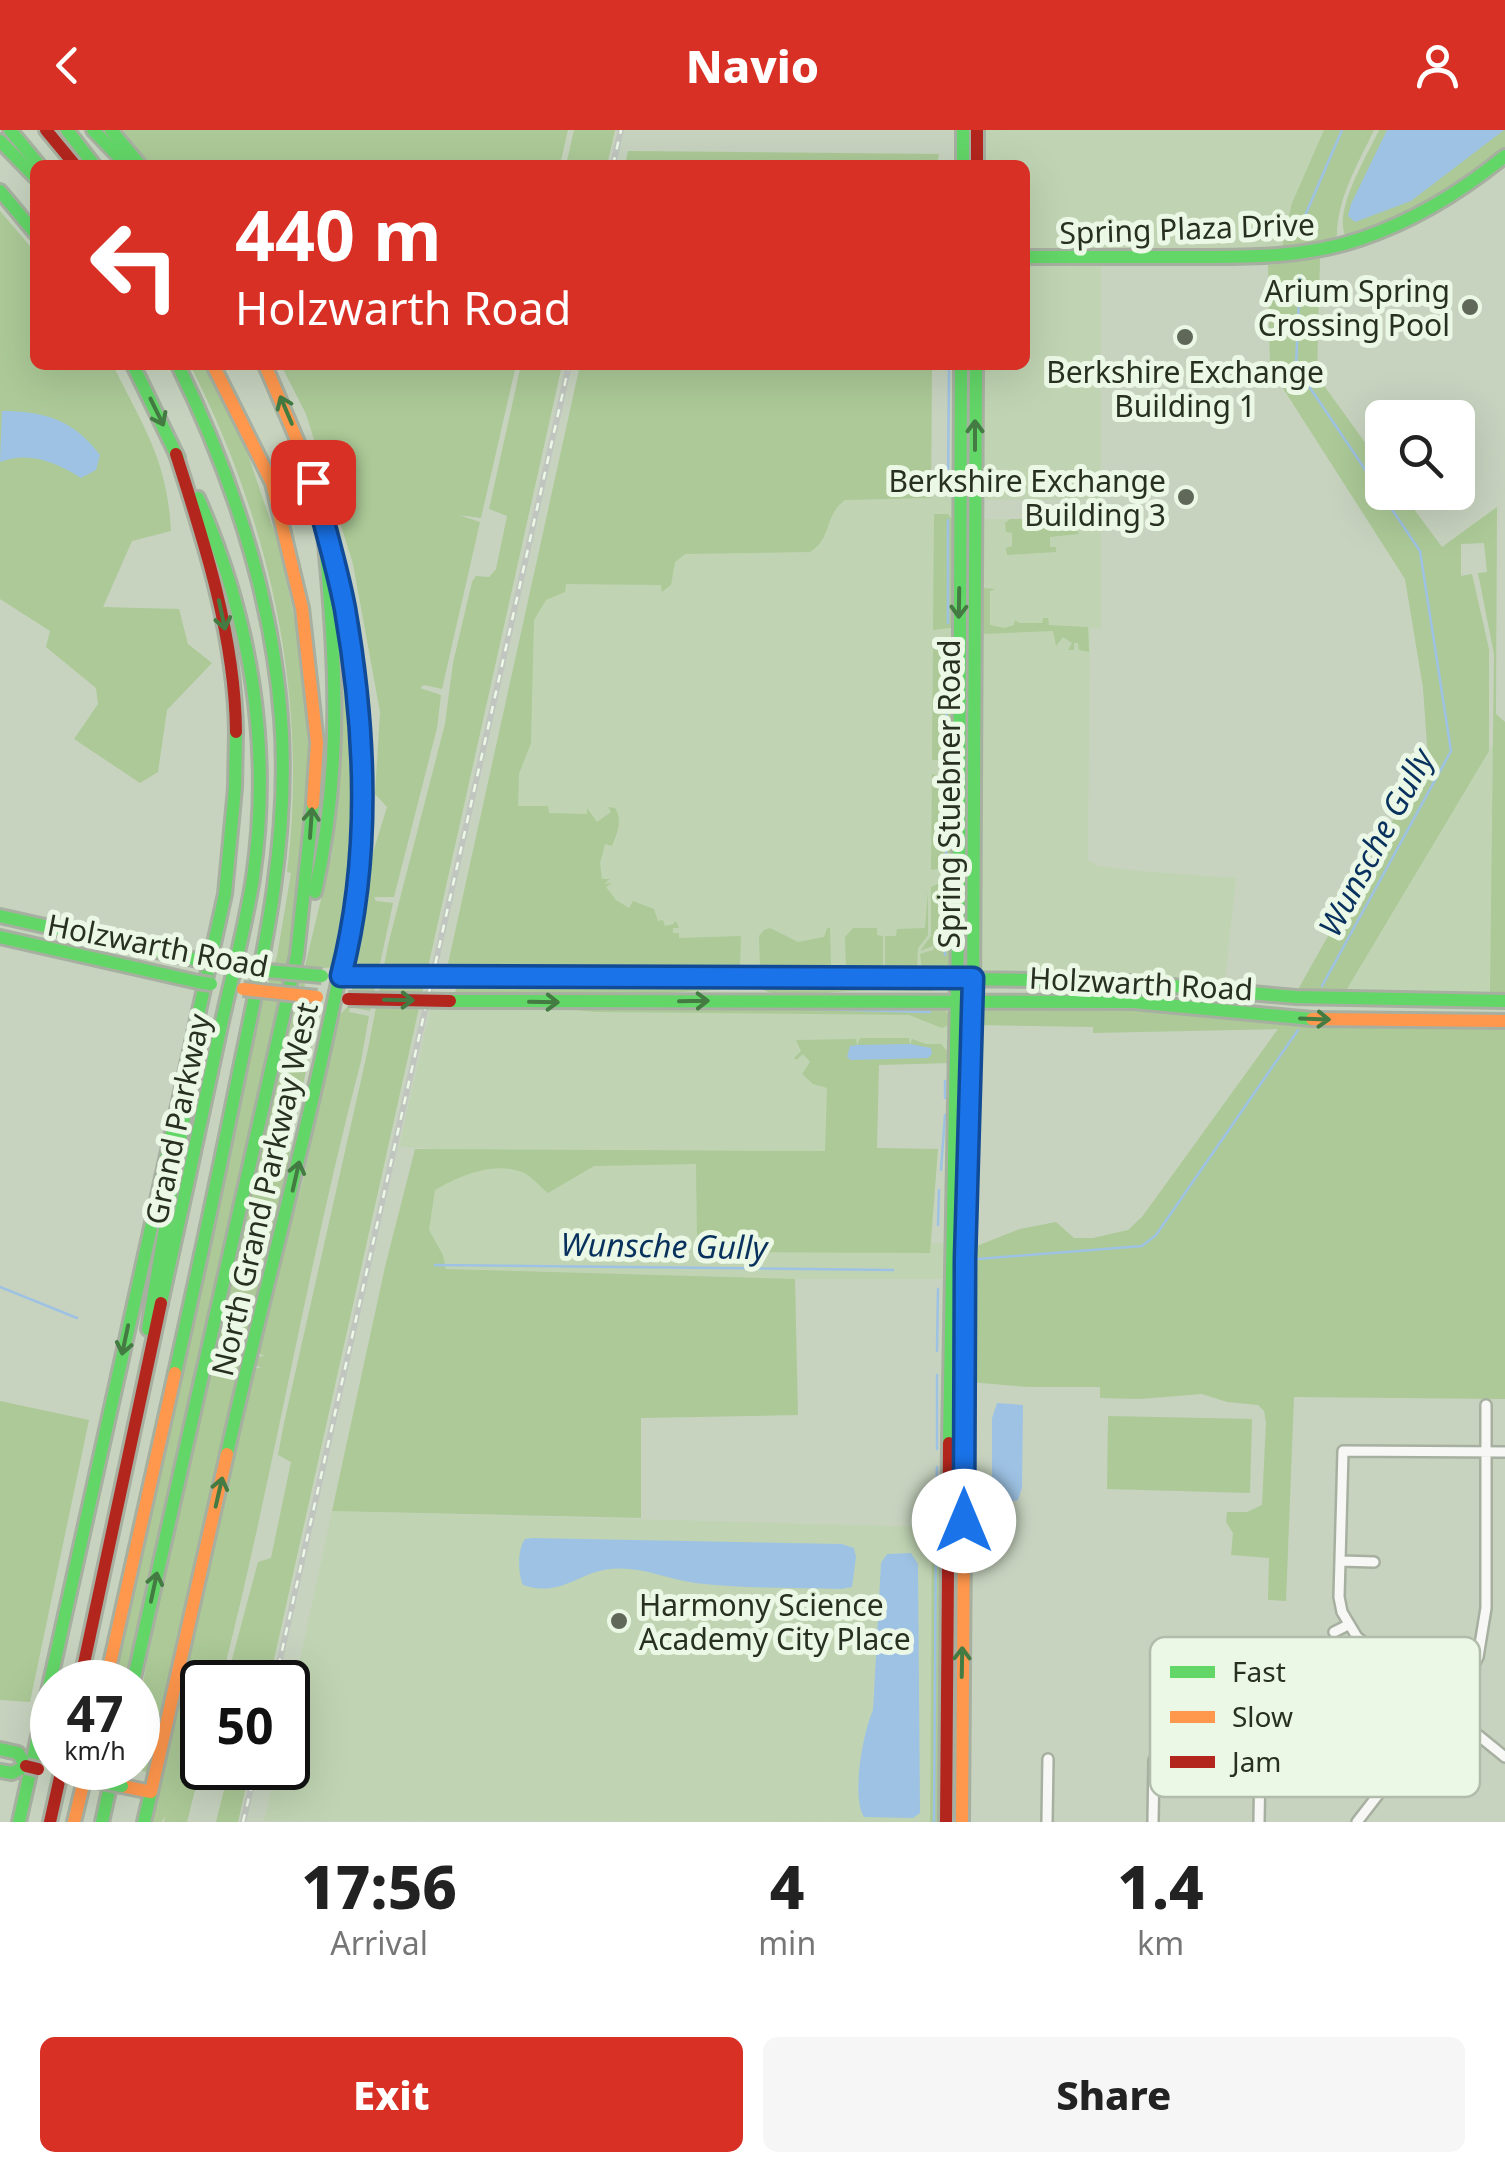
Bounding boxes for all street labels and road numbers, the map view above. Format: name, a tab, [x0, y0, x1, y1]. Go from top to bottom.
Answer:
street label: Spring Plaza Drive	[1059, 203, 1315, 253]
street label: Spring Stuebner Road	[928, 640, 969, 948]
street label: Holzwarth Road	[44, 903, 272, 987]
street label: Holzwarth Road	[1028, 957, 1254, 1009]
street label: North Grand Parkway West	[201, 998, 327, 1380]
street label: Grand Parkway	[135, 1009, 219, 1228]

